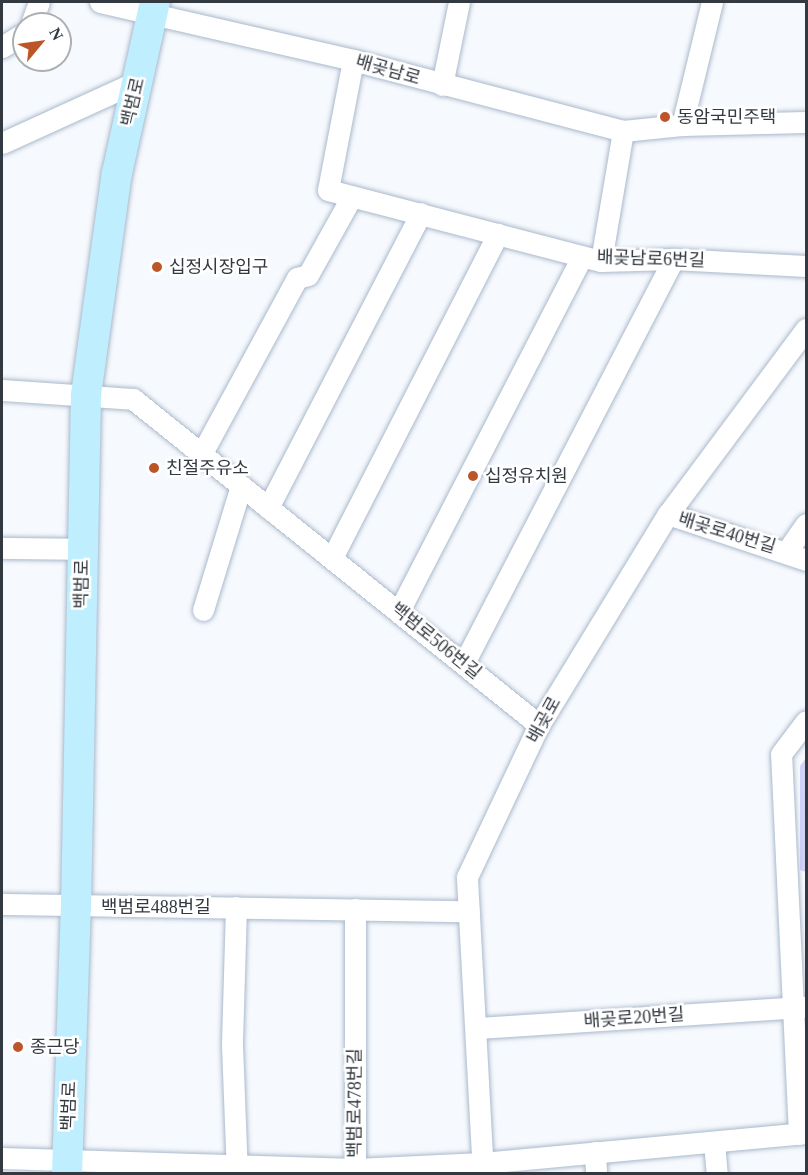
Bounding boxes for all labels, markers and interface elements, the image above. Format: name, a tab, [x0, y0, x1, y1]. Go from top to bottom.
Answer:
north arrow	[12, 12, 72, 72]
text: N	[46, 25, 67, 43]
street label: 배곶남로	[353, 50, 423, 90]
street label: 백범로	[117, 75, 149, 129]
place label: 동암국민주택	[677, 106, 776, 128]
marker: 동암국민주택	[658, 110, 672, 124]
street label: 배곶남로6번길	[596, 246, 706, 272]
place label: 십정시장입구	[169, 256, 268, 278]
marker: 십정시장입구	[150, 260, 164, 274]
place label: 친절주유소	[166, 457, 249, 479]
marker: 친절주유소	[147, 461, 161, 475]
place label: 십정유치원	[485, 465, 568, 487]
marker: 십정유치원	[466, 469, 480, 483]
street label: 배곶로40번길	[676, 508, 778, 558]
street label: 백범로	[71, 559, 93, 609]
street label: 백범로506번길	[387, 598, 485, 684]
street label: 배곶로	[523, 693, 565, 747]
street label: 백범로488번길	[101, 896, 211, 918]
street label: 배곶로20번길	[583, 1004, 685, 1032]
place label: 종근당	[30, 1036, 80, 1058]
marker: 종근당	[11, 1040, 25, 1054]
street label: 백범로478번길	[344, 1048, 366, 1158]
street label: 백범로	[57, 1081, 81, 1131]

